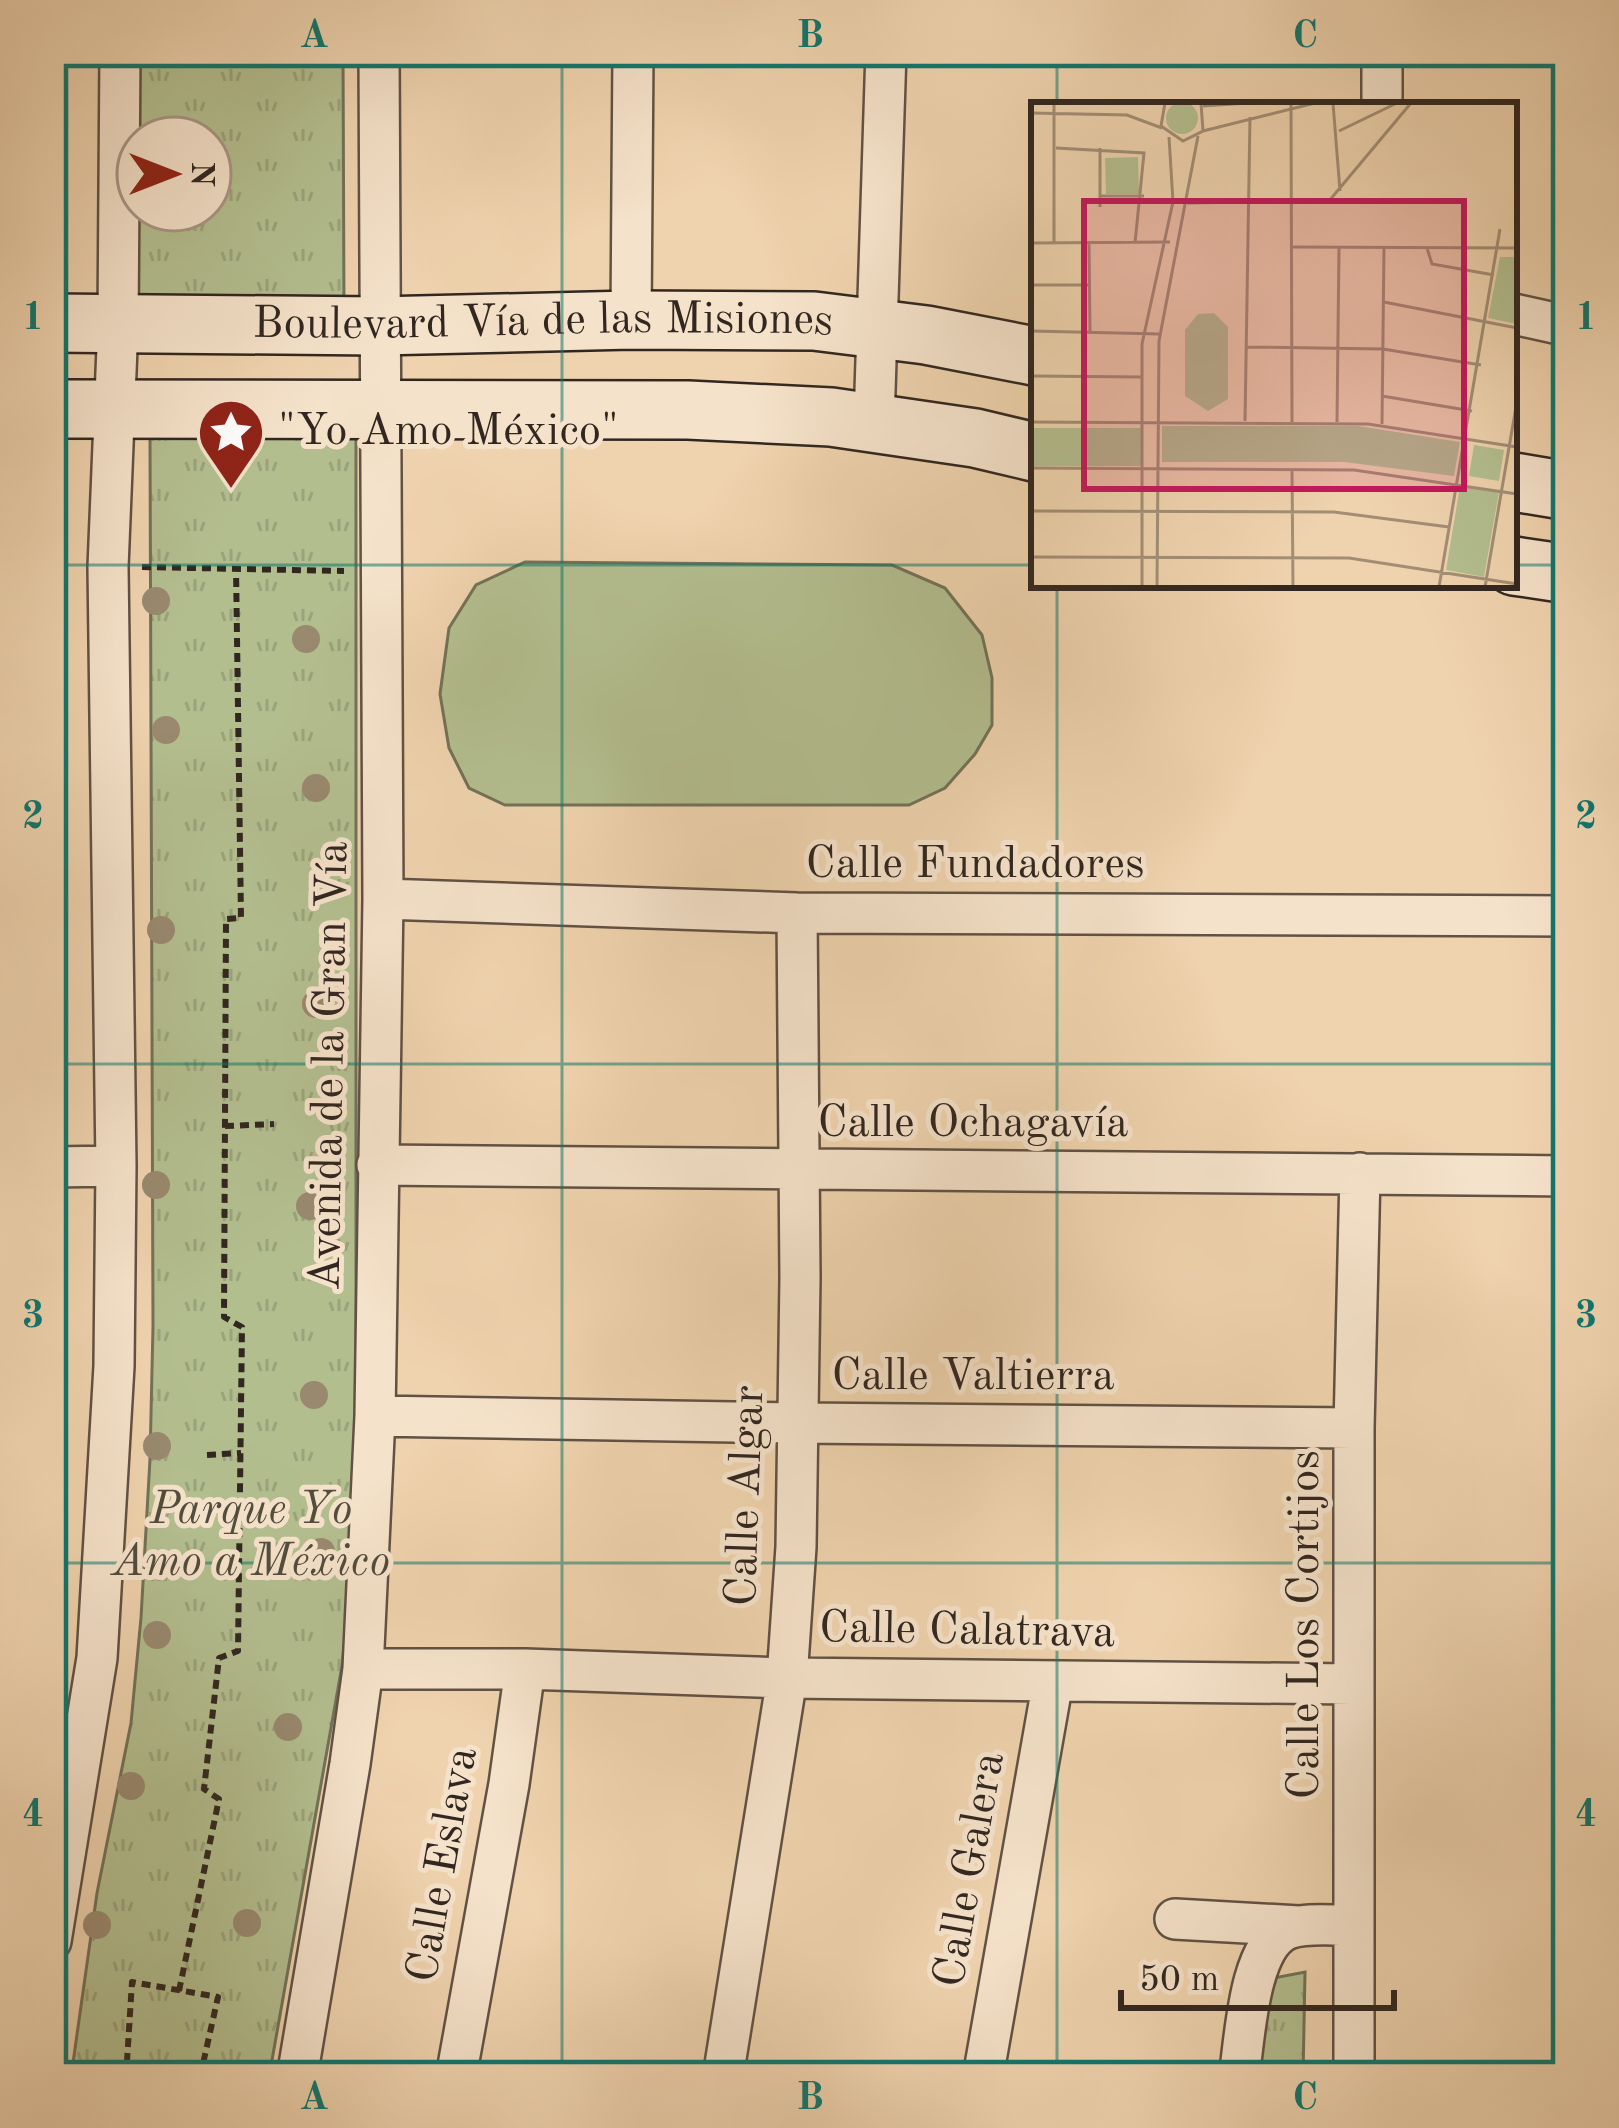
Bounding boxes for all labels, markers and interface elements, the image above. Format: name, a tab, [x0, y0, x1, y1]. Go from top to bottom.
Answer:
text: A	[299, 17, 329, 56]
text: B	[796, 17, 824, 56]
text: C	[1292, 17, 1318, 56]
inset map	[1031, 102, 1517, 588]
north arrow	[114, 114, 234, 234]
text: N	[184, 161, 217, 187]
street label: Boulevard Vía de las Misiones	[252, 297, 836, 349]
text: 1	[22, 299, 44, 338]
text: 1	[1575, 299, 1597, 338]
place icon: "Yo Amo México"	[196, 397, 266, 491]
place label: "Yo Amo México"	[278, 410, 619, 455]
text: 2	[22, 798, 44, 837]
text: 2	[1575, 798, 1597, 837]
street label: Avenida de la Gran Vía	[305, 841, 357, 1291]
street label: Calle Fundadores	[806, 843, 1144, 888]
street label: Calle Ochagavía	[817, 1102, 1129, 1147]
text: 3	[22, 1297, 44, 1336]
text: 3	[1575, 1297, 1597, 1336]
street label: Calle Valtierra	[831, 1355, 1115, 1400]
street label: Calle Algar	[721, 1385, 773, 1607]
street label: Calle Los Cortijos	[1284, 1450, 1329, 1800]
park label: Parque Yo Amo a México	[110, 1489, 390, 1586]
street label: Calle Calatrava	[818, 1607, 1116, 1657]
street label: Calle Eslava	[401, 1744, 487, 1986]
street label: Calle Galera	[928, 1749, 1014, 1991]
text: 4	[22, 1796, 44, 1835]
text: 4	[1575, 1796, 1597, 1835]
scale bar	[1121, 1936, 1394, 2010]
text: 50 m	[1139, 1963, 1219, 1999]
text: A	[299, 2079, 329, 2118]
text: B	[796, 2079, 824, 2118]
text: C	[1292, 2079, 1318, 2118]

